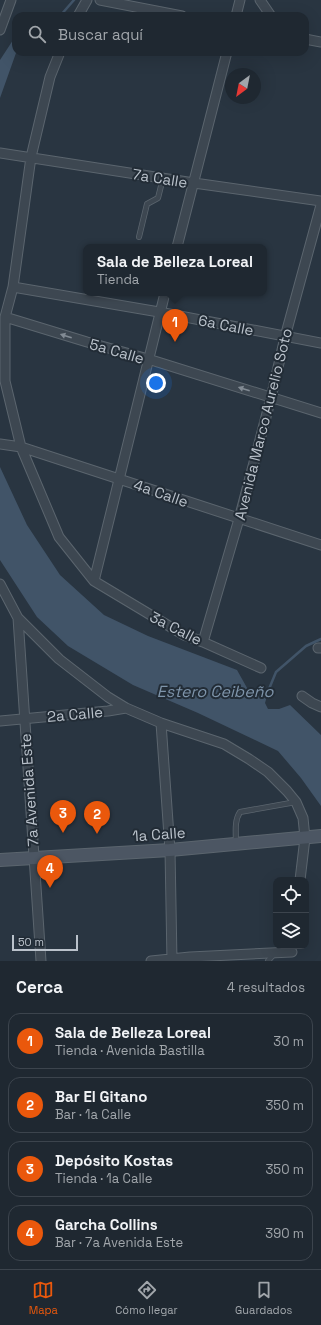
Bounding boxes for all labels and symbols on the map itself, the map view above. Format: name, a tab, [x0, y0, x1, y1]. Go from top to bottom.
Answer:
north arrow	[225, 68, 261, 104]
street label: 7a Calle	[131, 164, 189, 192]
pin: 1	[162, 309, 188, 342]
street label: 6a Calle	[197, 310, 255, 340]
street label: Avenida Marco Aurelio Soto	[230, 326, 296, 522]
one-way arrow	[59, 332, 71, 338]
street label: 5a Calle	[87, 334, 147, 368]
your location	[146, 373, 166, 393]
one-way arrow	[237, 386, 249, 392]
street label: 4a Calle	[131, 475, 191, 511]
street label: 3a Calle	[147, 607, 205, 649]
water label: Estero Ceibeño	[157, 681, 274, 702]
street label: 2a Calle	[46, 702, 104, 726]
street label: 7a Avenida Este	[16, 733, 42, 847]
pin: 3	[50, 800, 76, 833]
pin: 2	[84, 801, 110, 834]
street label: 1a Calle	[132, 823, 186, 845]
pin: 4	[37, 855, 63, 888]
scale bar	[12, 933, 78, 952]

